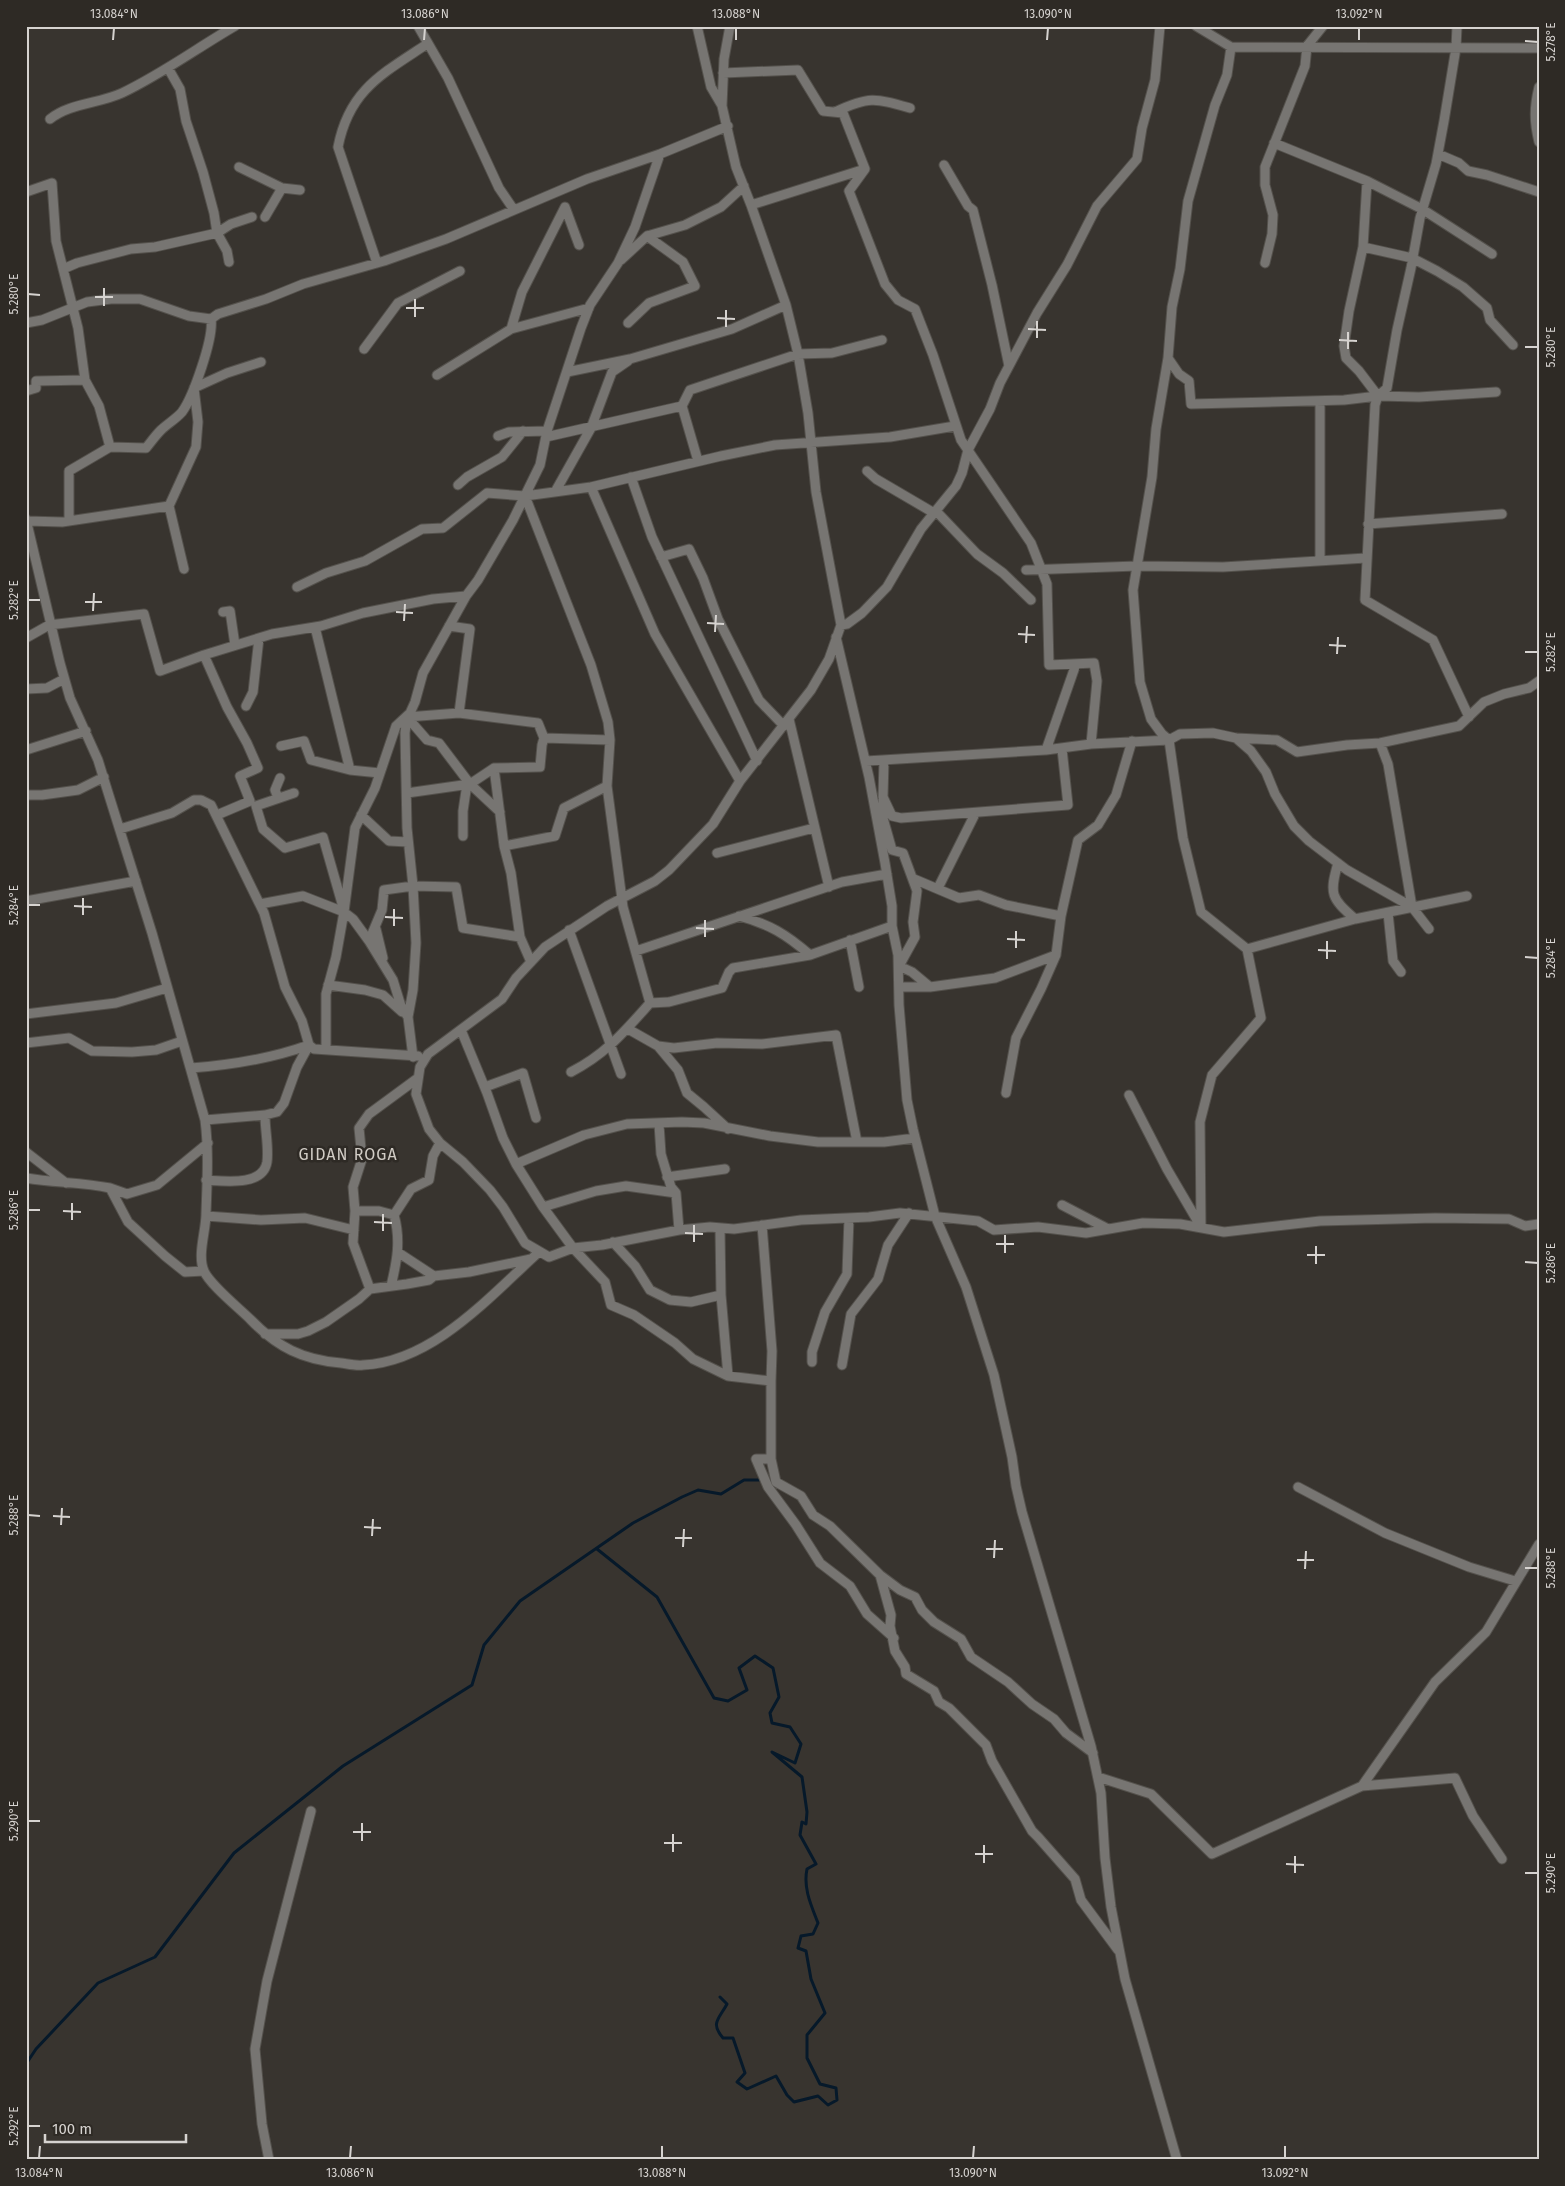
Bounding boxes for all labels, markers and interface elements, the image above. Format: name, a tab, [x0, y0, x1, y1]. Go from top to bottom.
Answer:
text: 13.084°N	[90, 7, 138, 21]
text: 13.086°N	[401, 7, 449, 21]
text: 13.088°N	[712, 7, 760, 21]
text: 13.090°N	[1024, 7, 1072, 21]
text: 13.092°N	[1336, 7, 1382, 21]
text: 5.278°E	[1544, 22, 1558, 62]
text: 5.280°E	[7, 274, 21, 314]
text: 5.280°E	[1544, 327, 1558, 367]
text: 5.282°E	[7, 580, 21, 620]
text: 5.282°E	[1544, 632, 1558, 672]
text: 5.284°E	[7, 885, 21, 925]
text: 5.284°E	[1544, 938, 1558, 978]
district label: GIDAN ROGA	[298, 1145, 398, 1164]
text: 5.286°E	[7, 1190, 21, 1230]
text: 5.286°E	[1544, 1243, 1558, 1283]
text: 5.288°E	[7, 1495, 21, 1535]
text: 5.288°E	[1544, 1548, 1558, 1588]
text: 5.290°E	[7, 1801, 21, 1841]
text: 5.290°E	[1544, 1853, 1558, 1893]
text: 5.292°E	[7, 2106, 21, 2146]
scale bar	[45, 2111, 186, 2143]
text: 100 m	[52, 2120, 92, 2138]
text: 13.084°N	[15, 2166, 63, 2180]
text: 13.086°N	[326, 2166, 374, 2180]
text: 13.088°N	[638, 2166, 686, 2180]
text: 13.090°N	[949, 2166, 997, 2180]
text: 13.092°N	[1262, 2166, 1308, 2180]

